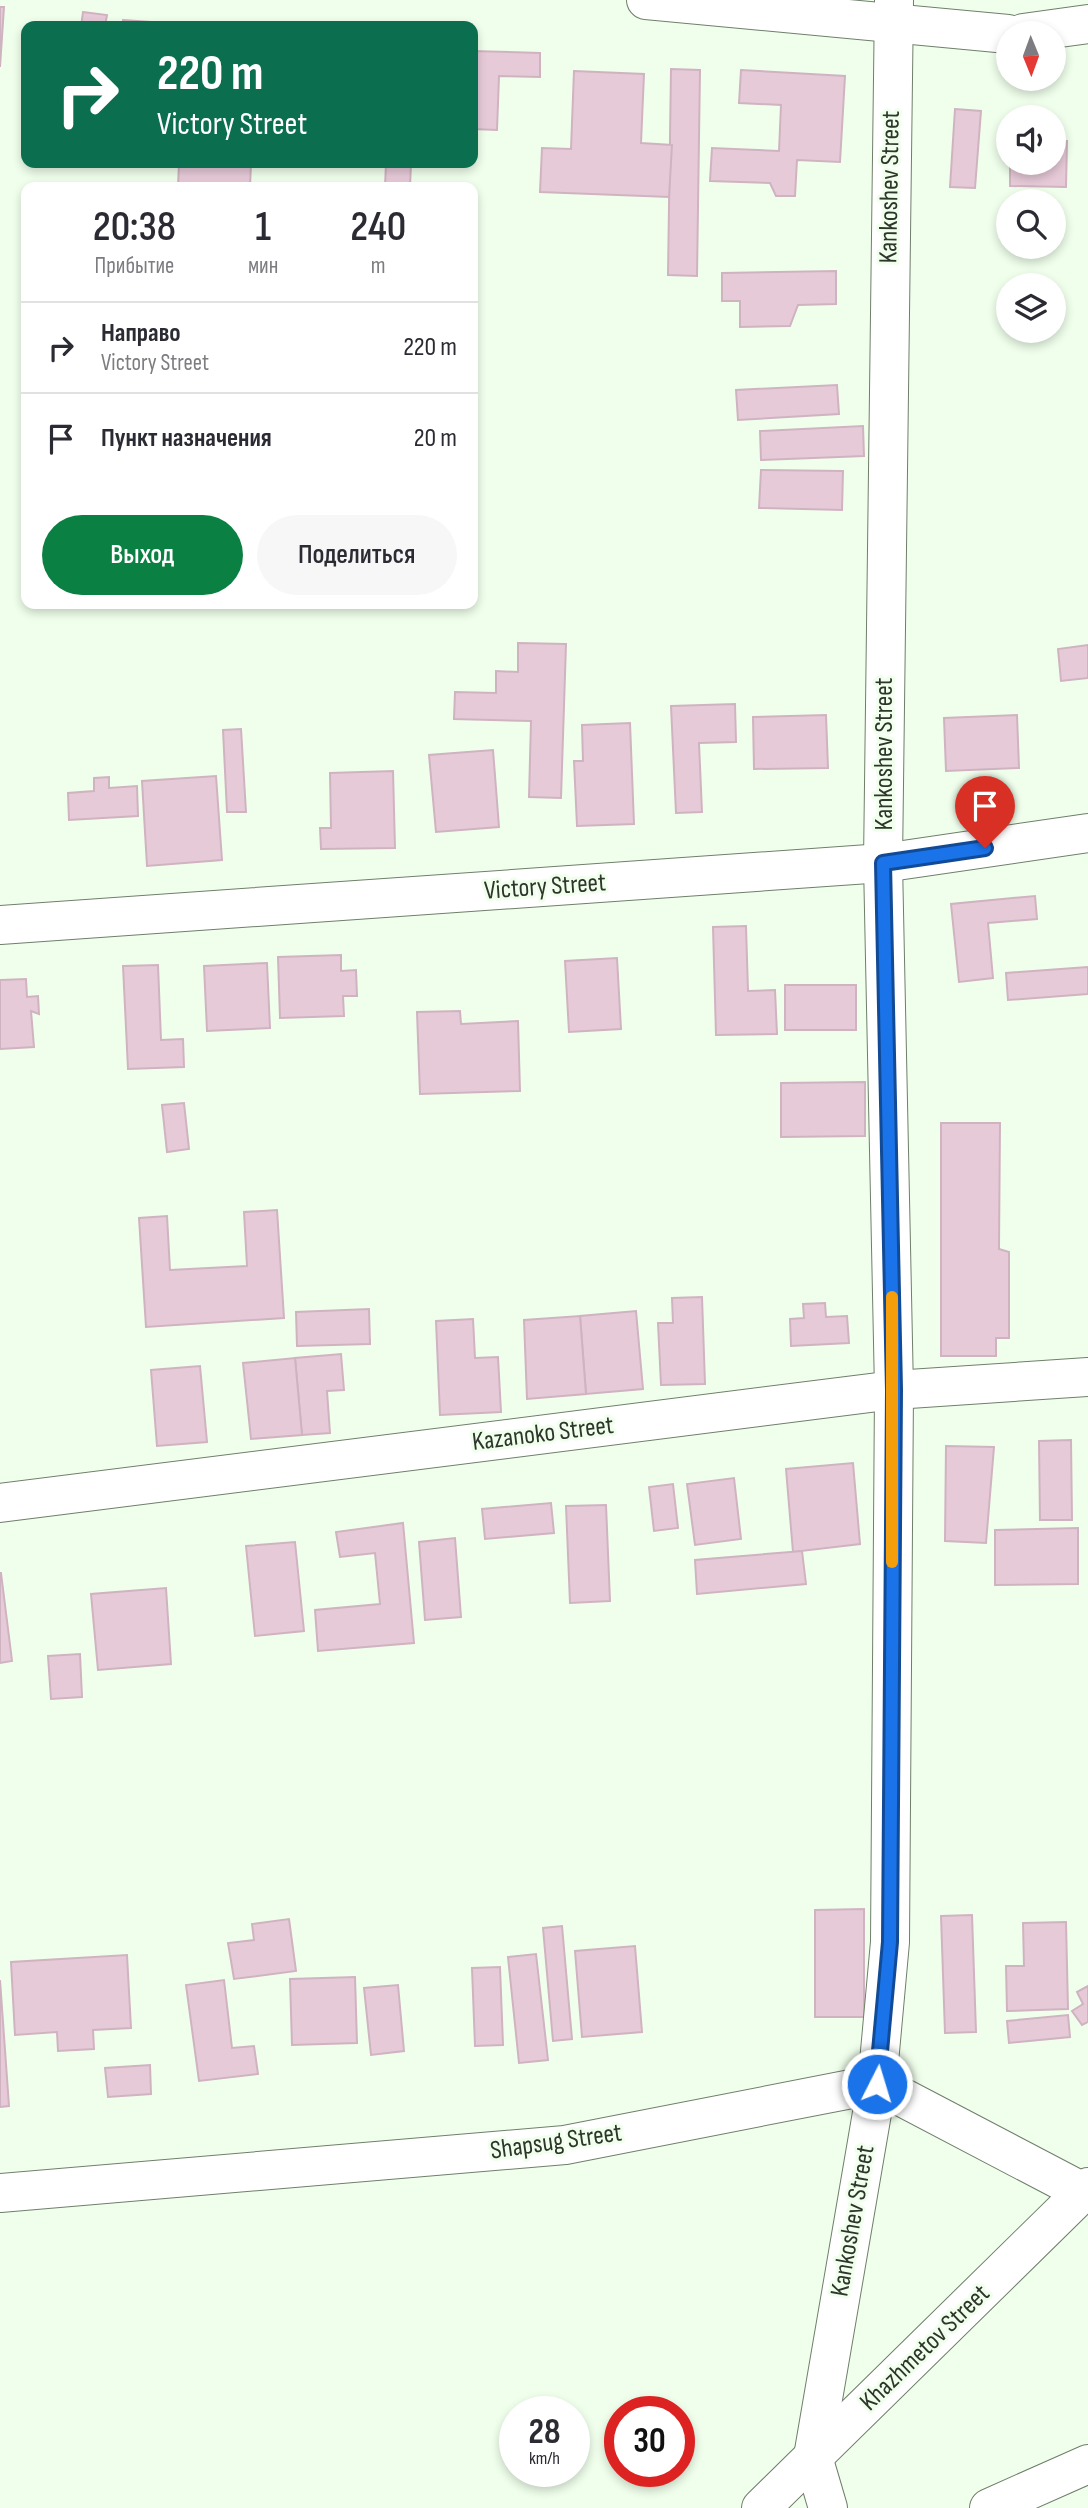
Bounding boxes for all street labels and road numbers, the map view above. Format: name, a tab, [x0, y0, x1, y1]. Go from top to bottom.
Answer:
street label: Kankoshev Street	[873, 110, 907, 264]
street label: Kankoshev Street	[869, 678, 900, 830]
street label: Victory Street	[483, 867, 607, 907]
street label: Kazanoko Street	[471, 1410, 616, 1458]
street label: Shapsug Street	[488, 2117, 624, 2167]
street label: Kankoshev Street	[824, 2143, 882, 2299]
street label: Khazhmetov Street	[854, 2279, 996, 2417]

